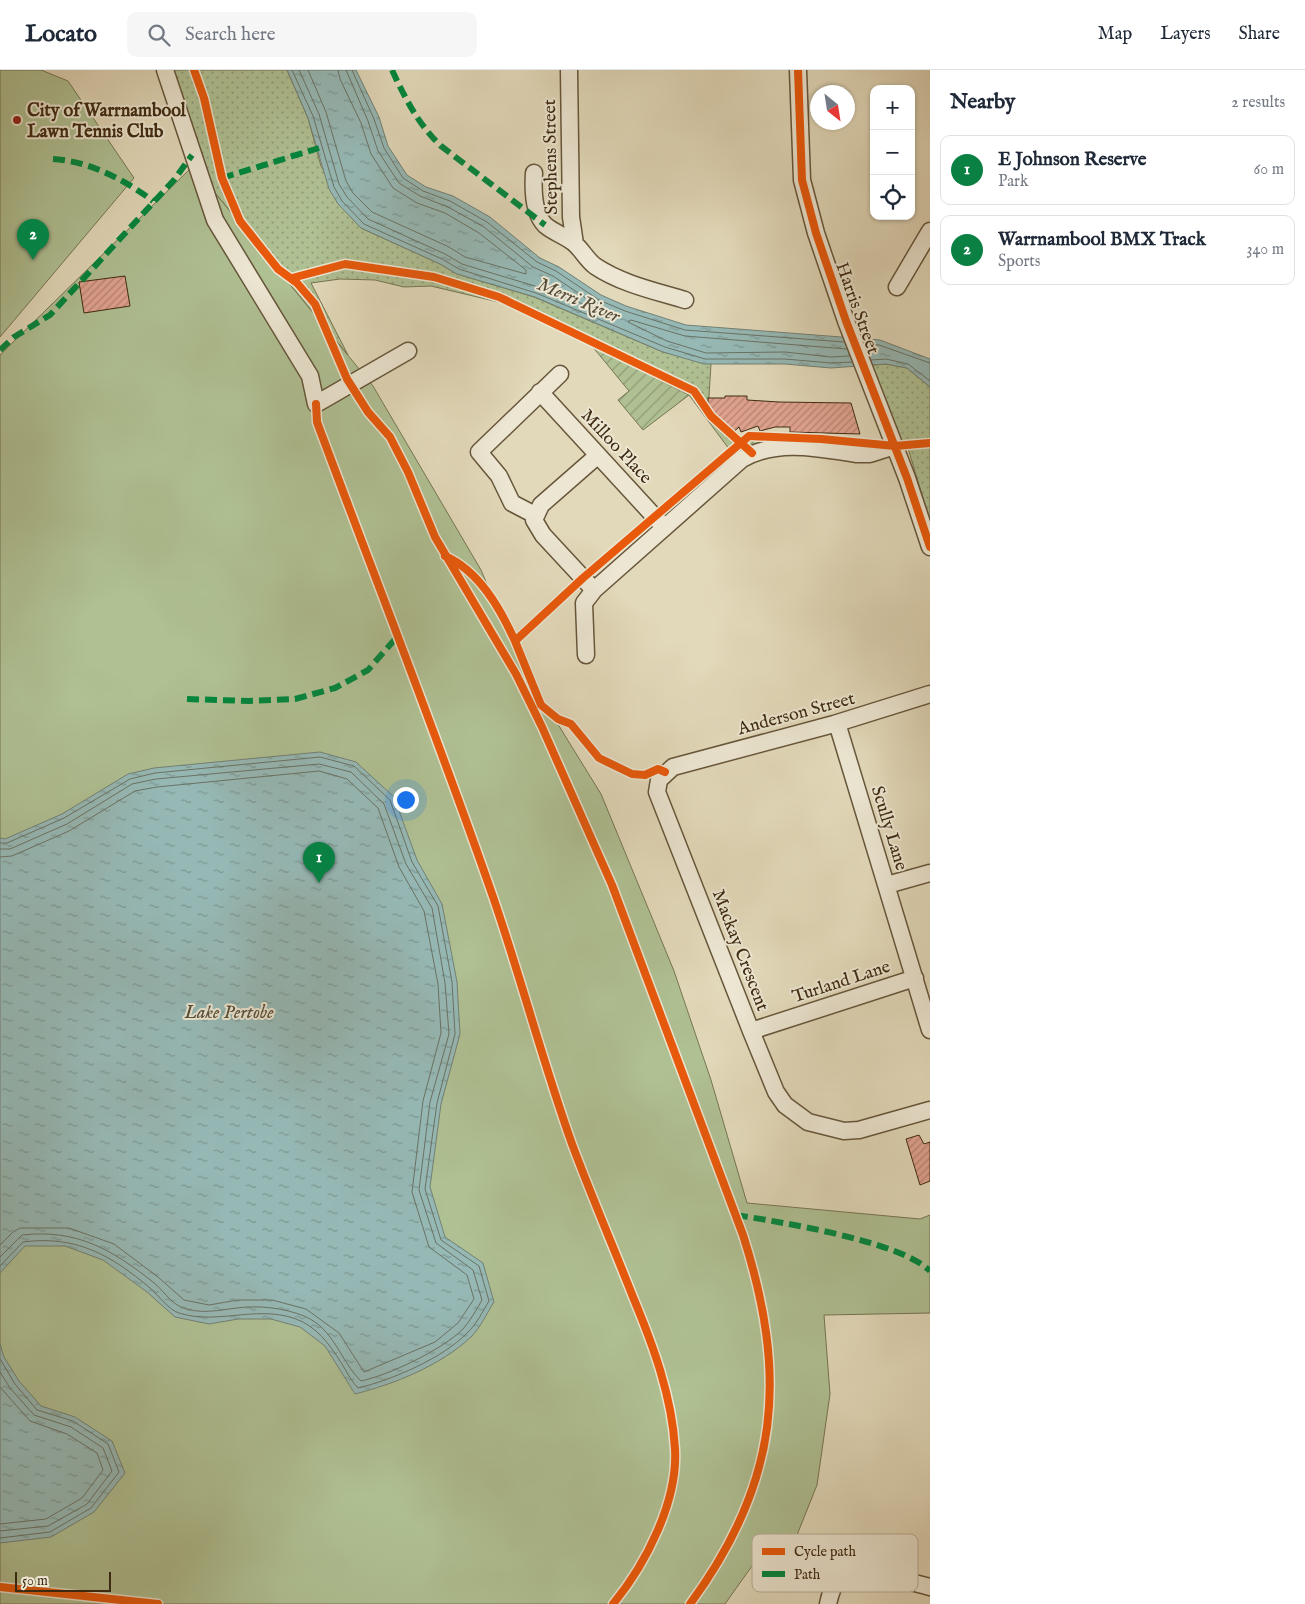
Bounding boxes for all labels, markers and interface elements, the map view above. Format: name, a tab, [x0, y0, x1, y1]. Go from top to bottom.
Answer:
search box	[127, 12, 477, 57]
text: Locato	[25, 19, 97, 50]
icon: search	[145, 21, 173, 49]
text: Search here	[185, 23, 276, 47]
text: Map	[1098, 23, 1132, 46]
text: Layers	[1160, 23, 1211, 46]
text: Share	[1239, 23, 1280, 46]
north arrow	[810, 85, 855, 130]
map controls	[870, 85, 915, 220]
button: +	[870, 85, 915, 130]
text: Nearby	[950, 89, 1015, 116]
text: 2 results	[1231, 93, 1285, 113]
street label: Stephens Street	[539, 99, 564, 215]
place label: City of Warrnambool Lawn Tennis Club	[27, 100, 187, 144]
marker: City of Warrnambool Lawn Tennis Club	[11, 114, 23, 126]
button: −	[870, 130, 915, 175]
text: E Johnson Reserve	[998, 148, 1147, 172]
text: 1	[964, 160, 970, 180]
text: 60 m	[1254, 160, 1284, 180]
text: Park	[998, 172, 1028, 192]
button: locate	[870, 175, 915, 220]
pin: 2	[17, 219, 49, 260]
text: Warrnambool BMX Track	[998, 228, 1206, 252]
text: 2	[963, 240, 971, 260]
text: 340 m	[1246, 240, 1284, 260]
text: Sports	[998, 252, 1040, 272]
street label: Harris Street	[829, 259, 884, 358]
water label: Merri River	[533, 273, 625, 330]
street label: Milloo Place	[575, 405, 656, 489]
street label: Anderson Street	[734, 688, 858, 741]
street label: Scully Lane	[865, 783, 912, 873]
your location	[393, 787, 419, 813]
pin: 1	[303, 842, 335, 883]
street label: Mackay Crescent	[706, 887, 773, 1014]
street label: Turland Lane	[790, 956, 893, 1009]
water label: Lake Pertobe	[183, 1001, 274, 1025]
legend	[752, 1534, 918, 1592]
text: Cycle path	[794, 1543, 856, 1561]
text: Path	[794, 1566, 821, 1584]
scale bar	[15, 1569, 111, 1592]
text: 50 m	[22, 1572, 48, 1590]

